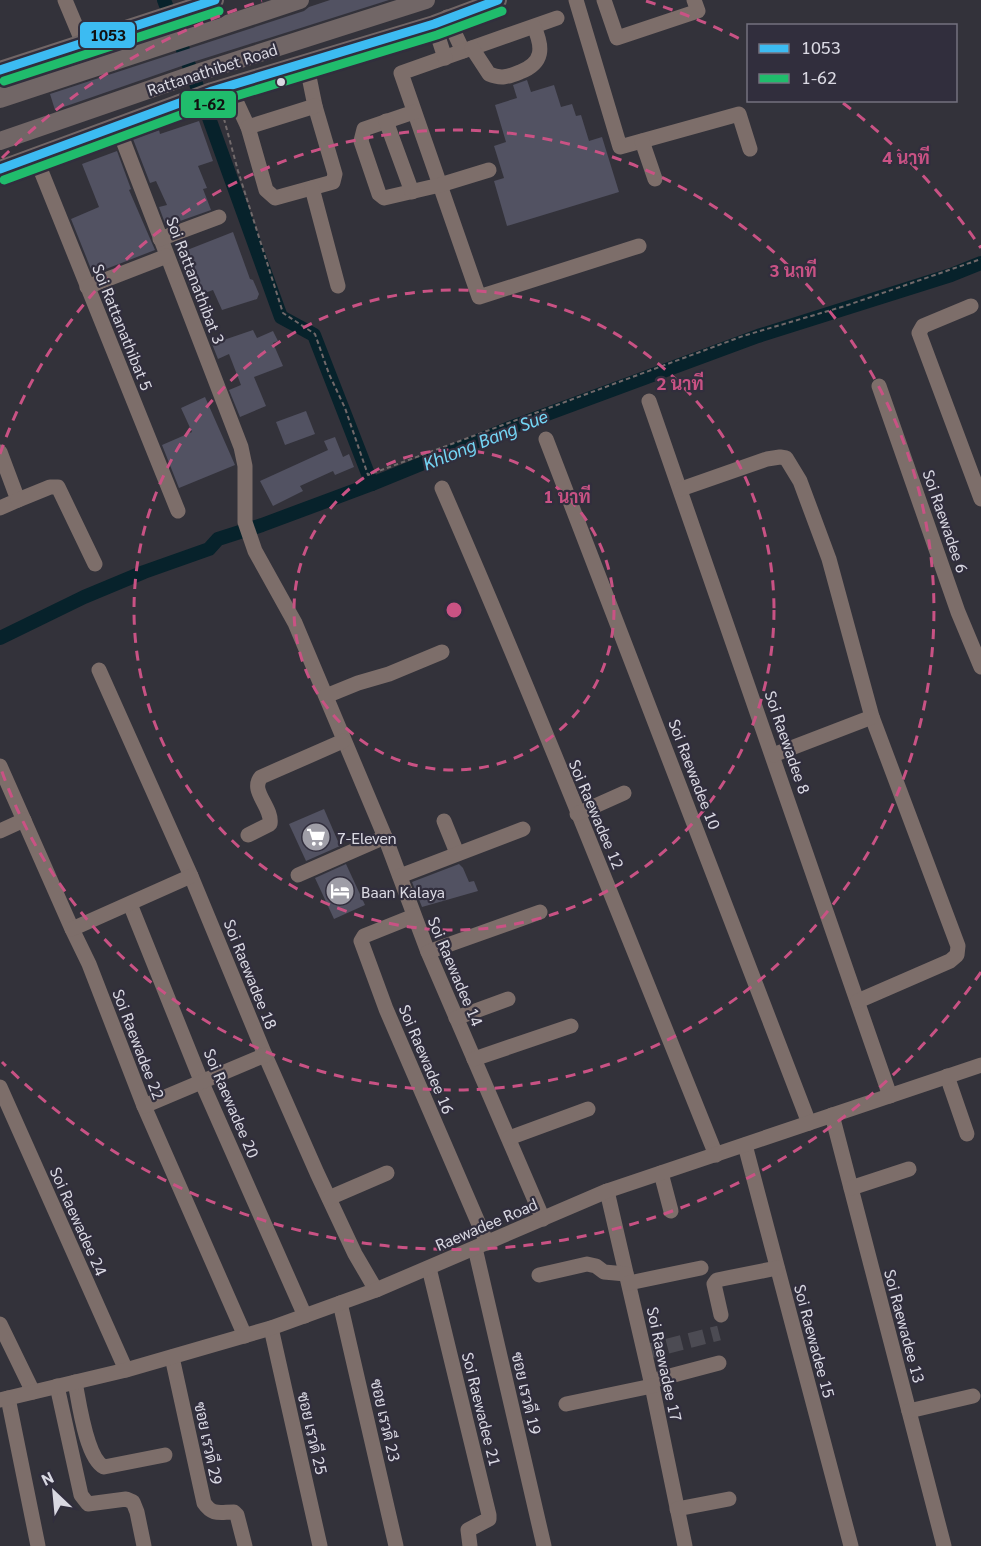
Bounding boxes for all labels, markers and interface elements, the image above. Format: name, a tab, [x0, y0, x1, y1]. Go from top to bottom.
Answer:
line badge: 1053	[79, 21, 136, 49]
text: 1053	[90, 24, 126, 45]
legend	[747, 24, 957, 102]
text: 1053	[801, 35, 841, 58]
street label: Rattanathibet Road	[144, 38, 280, 100]
text: 1-62	[801, 65, 837, 88]
unlabelled marker	[275, 76, 287, 88]
line badge: 1-62	[180, 90, 237, 119]
text: 1-62	[193, 93, 225, 114]
text: 4 นาที	[882, 145, 930, 168]
street label: Soi Rattanathibat 3	[162, 213, 230, 347]
text: 3 นาที	[769, 258, 817, 281]
street label: Soi Rattanathibat 5	[88, 261, 158, 393]
text: 2 นาที	[656, 371, 704, 394]
water label: Khlong Bang Sue	[419, 403, 551, 475]
street label: Soi Raewadee 6	[919, 467, 974, 576]
text: 1 นาที	[543, 484, 591, 507]
centre of rings	[444, 600, 464, 620]
street label: Soi Raewadee 8	[761, 688, 816, 797]
street label: Soi Raewadee 10	[664, 716, 726, 832]
street label: Soi Raewadee 12	[565, 756, 630, 872]
supermarket icon: 7-Eleven	[300, 821, 332, 853]
place label: 7-Eleven	[337, 827, 396, 848]
hotel icon: Baan Kalaya	[324, 875, 356, 907]
place label: Baan Kalaya	[361, 881, 445, 902]
street label: Soi Raewadee 14	[424, 913, 489, 1029]
street label: Soi Raewadee 18	[219, 916, 283, 1032]
street label: Soi Raewadee 22	[108, 986, 170, 1102]
street label: Soi Raewadee 16	[395, 1001, 460, 1117]
street label: Soi Raewadee 20	[200, 1045, 265, 1161]
street label: Soi Raewadee 24	[46, 1163, 112, 1279]
street label: Raewadee Road	[432, 1193, 540, 1255]
street label: Soi Raewadee 13	[880, 1267, 930, 1385]
street label: Soi Raewadee 15	[790, 1282, 840, 1400]
street label: Soi Raewadee 17	[643, 1305, 687, 1423]
street label: Soi Raewadee 21	[458, 1350, 506, 1468]
street label: ซอย เรวดี 19	[507, 1350, 547, 1437]
street label: ซอย เรวดี 23	[366, 1377, 406, 1464]
street label: ซอย เรวดี 25	[293, 1390, 333, 1477]
street label: ซอย เรวดี 29	[190, 1400, 228, 1487]
north arrow	[24, 1462, 84, 1522]
text: N	[38, 1466, 57, 1490]

